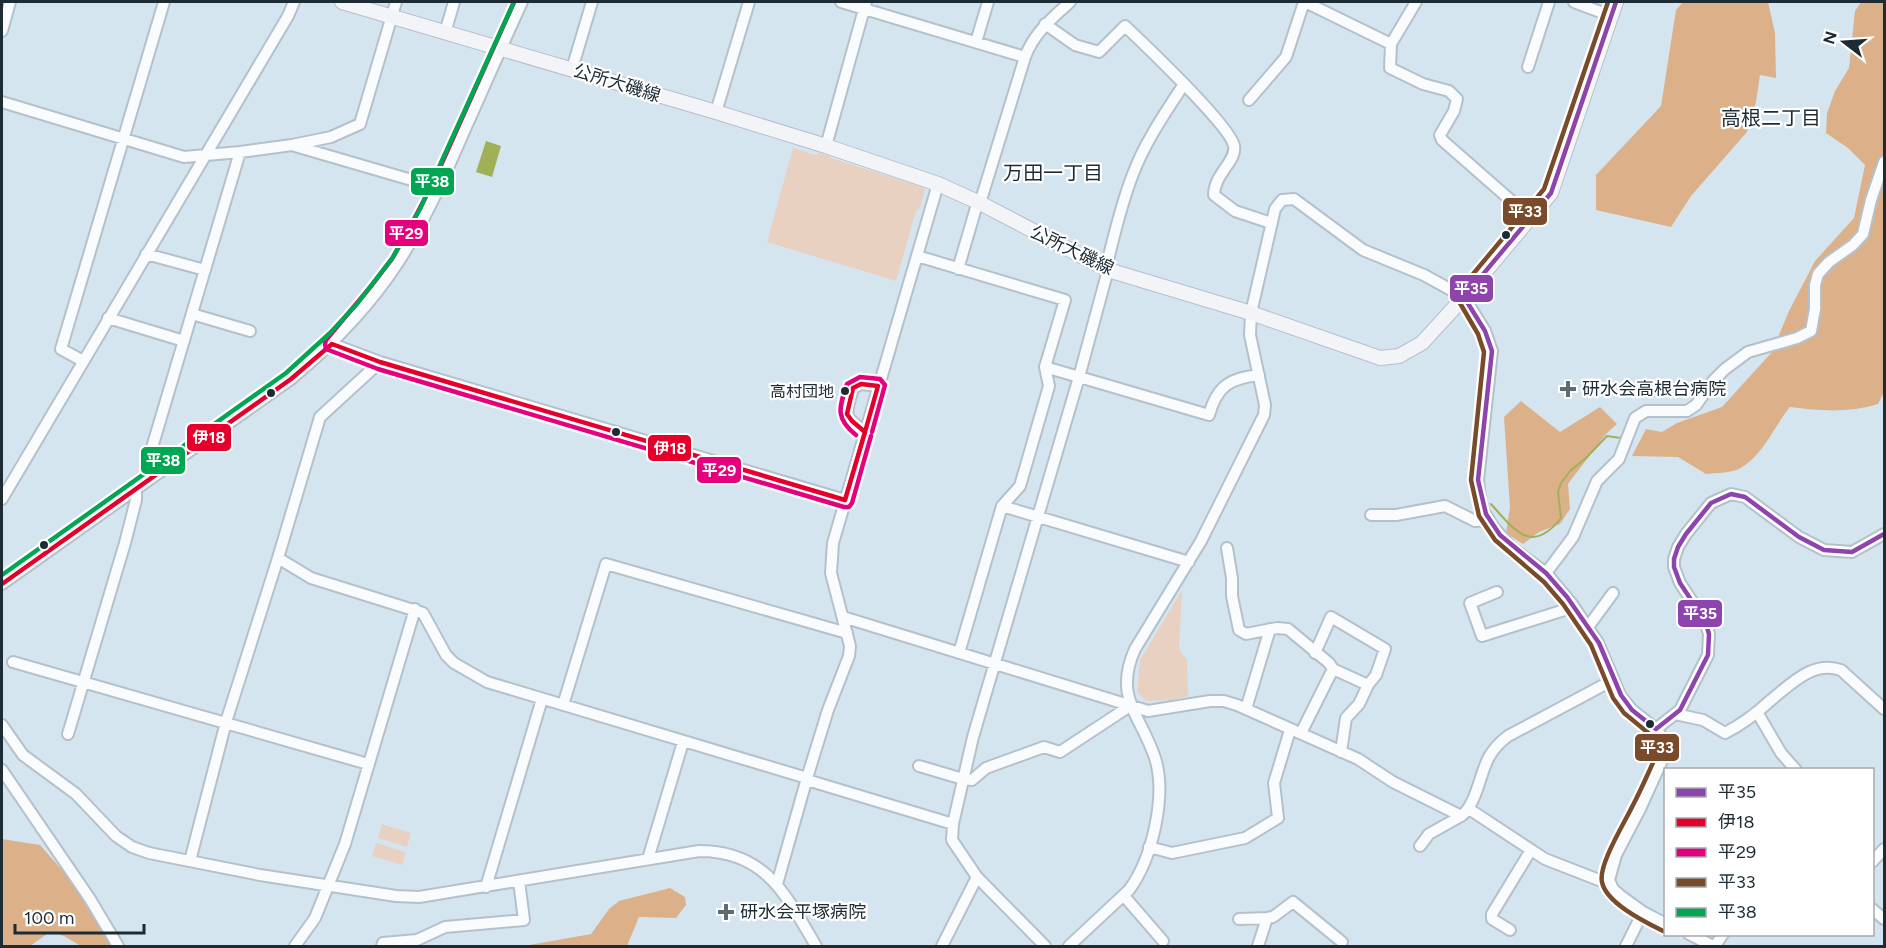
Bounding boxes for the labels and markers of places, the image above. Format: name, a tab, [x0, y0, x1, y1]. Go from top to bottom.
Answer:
unlabelled marker	[1500, 229, 1512, 241]
place label: 研水会高根台病院	[1582, 378, 1726, 400]
marker: 研水会高根台病院	[1559, 380, 1577, 398]
place label: 高村団地	[770, 382, 834, 401]
marker: 高村団地	[839, 385, 851, 397]
unlabelled marker	[265, 387, 277, 399]
unlabelled marker	[610, 426, 622, 438]
unlabelled marker	[38, 539, 50, 551]
unlabelled marker	[1644, 718, 1656, 730]
place label: 研水会平塚病院	[740, 901, 866, 923]
marker: 研水会平塚病院	[717, 903, 735, 921]

